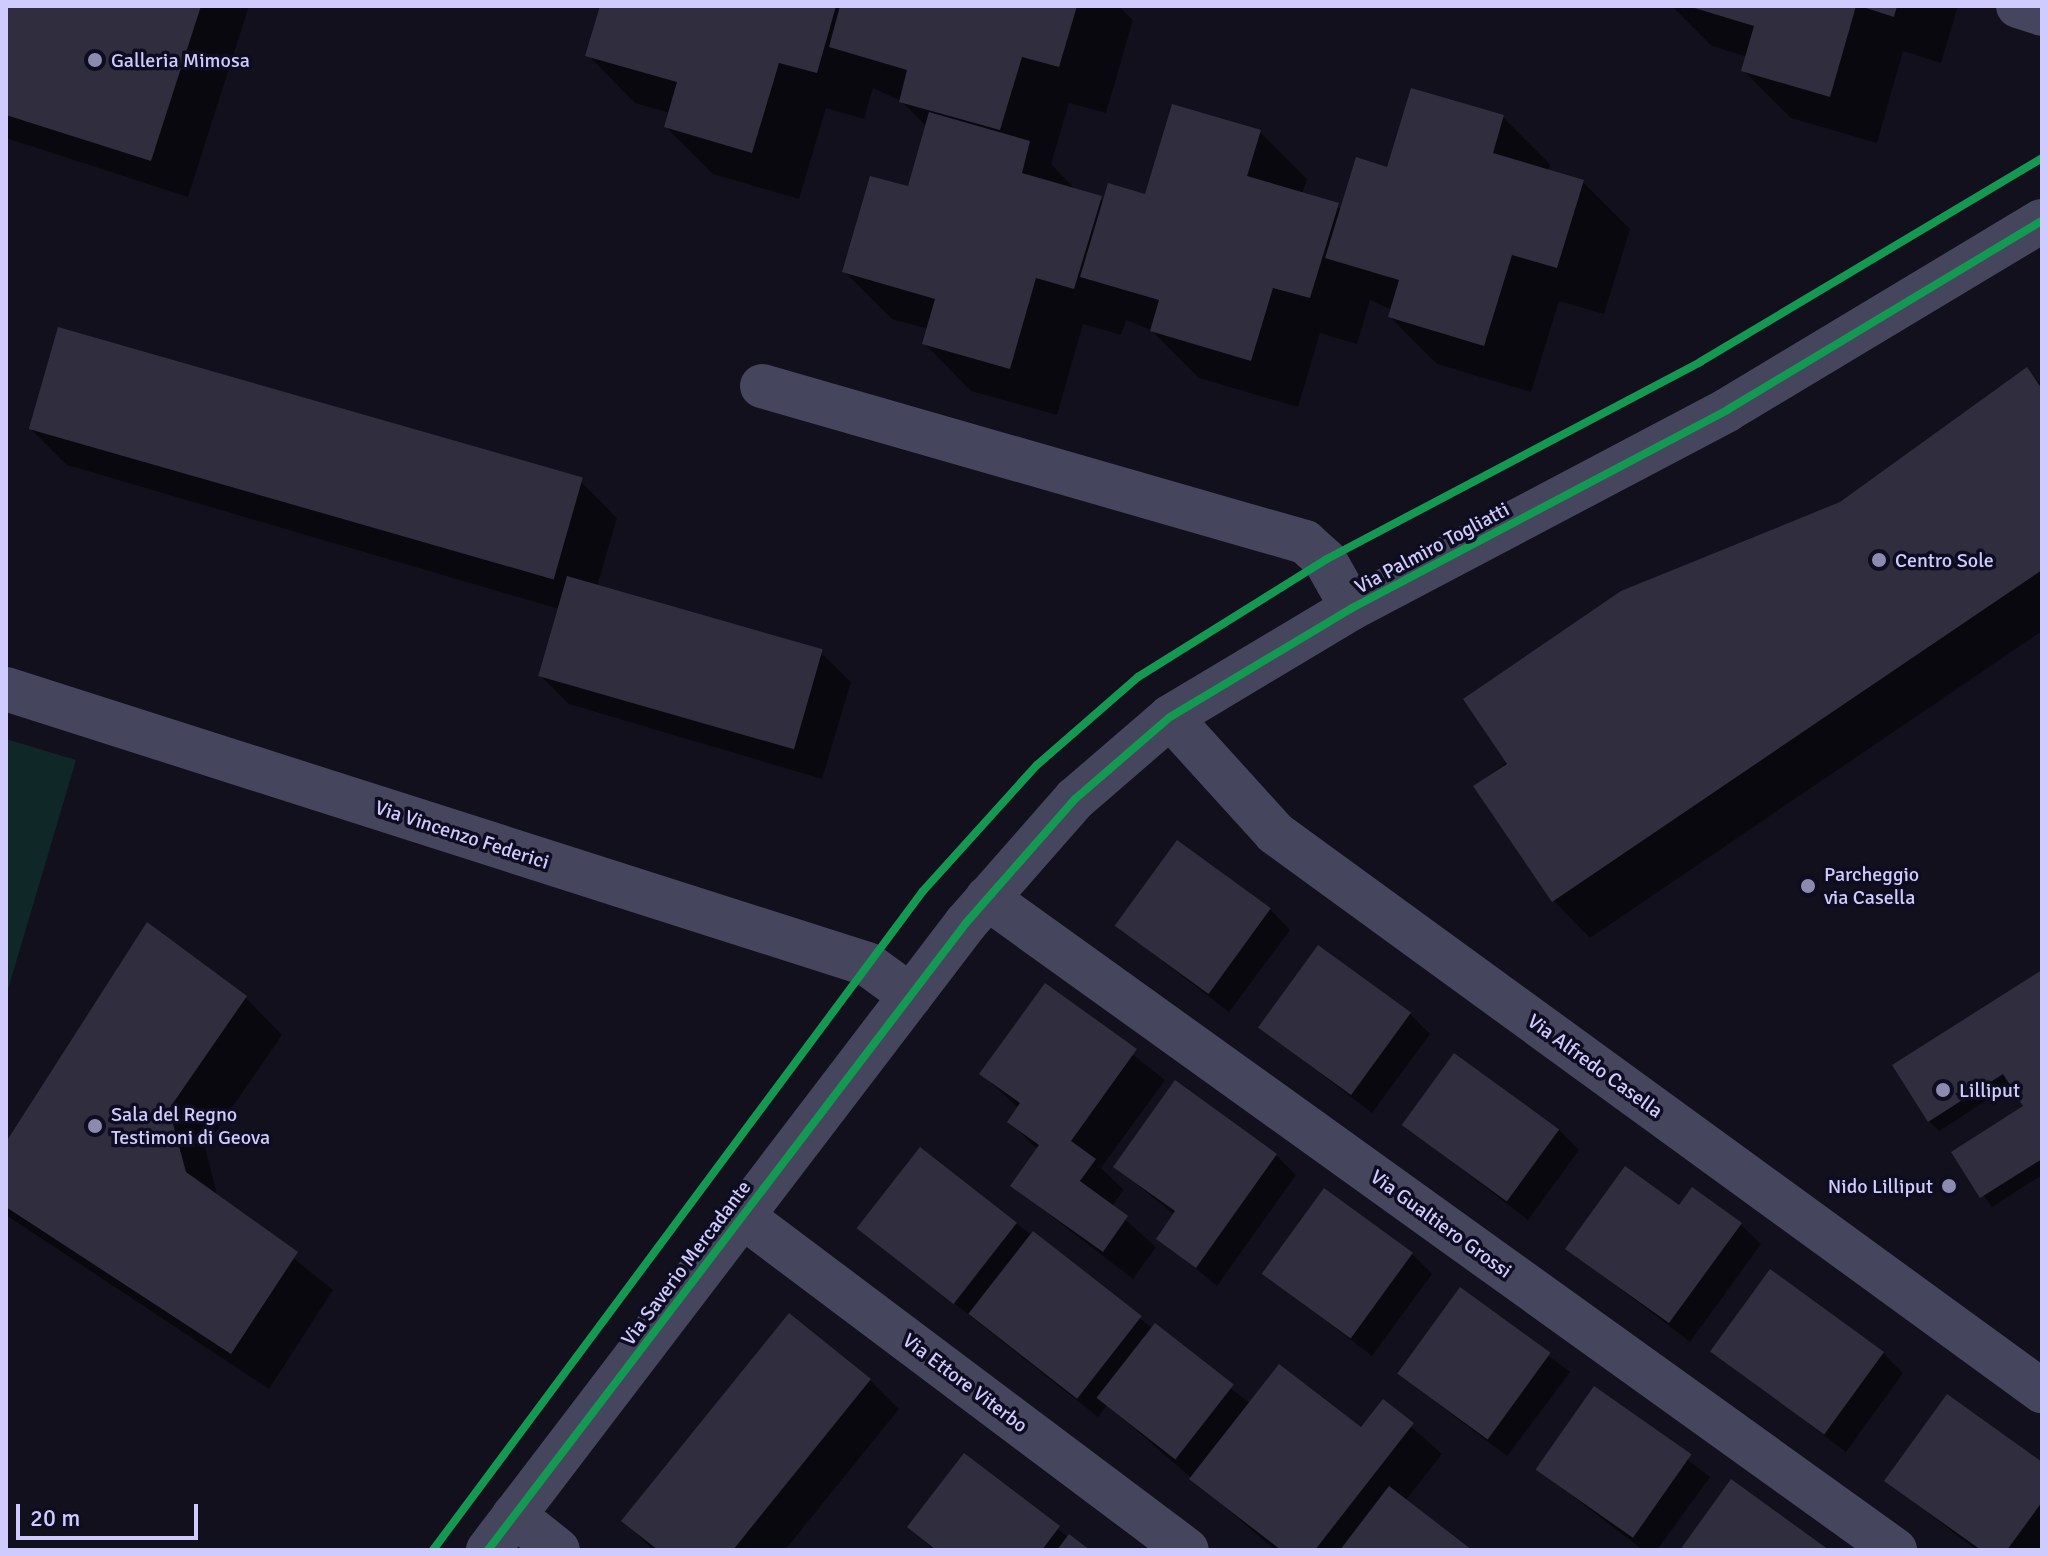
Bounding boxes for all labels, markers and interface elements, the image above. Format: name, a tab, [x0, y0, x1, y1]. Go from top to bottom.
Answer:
place label: Galleria Mimosa	[111, 48, 250, 72]
marker: Galleria Mimosa	[86, 51, 104, 69]
street label: Via Palmiro Togliatti	[1351, 497, 1513, 599]
place label: Centro Sole	[1895, 548, 1994, 572]
marker: Centro Sole	[1870, 551, 1888, 569]
street label: Via Vincenzo Federici	[372, 796, 552, 874]
place label: Parcheggio via Casella	[1824, 862, 1919, 909]
marker: Parcheggio via Casella	[1799, 877, 1817, 895]
street label: Via Alfredo Casella	[1523, 1009, 1667, 1123]
place label: Lilliput	[1959, 1078, 2020, 1102]
marker: Lilliput	[1934, 1081, 1952, 1099]
place label: Sala del Regno Testimoni di Geova	[111, 1102, 270, 1149]
marker: Sala del Regno Testimoni di Geova	[86, 1117, 104, 1135]
street label: Via Gualtiero Grossi	[1366, 1165, 1516, 1283]
place label: Nido Lilliput	[1828, 1174, 1933, 1198]
street label: Via Saverio Mercadante	[616, 1176, 756, 1350]
marker: Nido Lilliput	[1940, 1177, 1958, 1195]
street label: Via Ettore Viterbo	[898, 1328, 1032, 1438]
scale bar	[20, 1488, 202, 1538]
text: 20 m	[30, 1503, 80, 1533]

